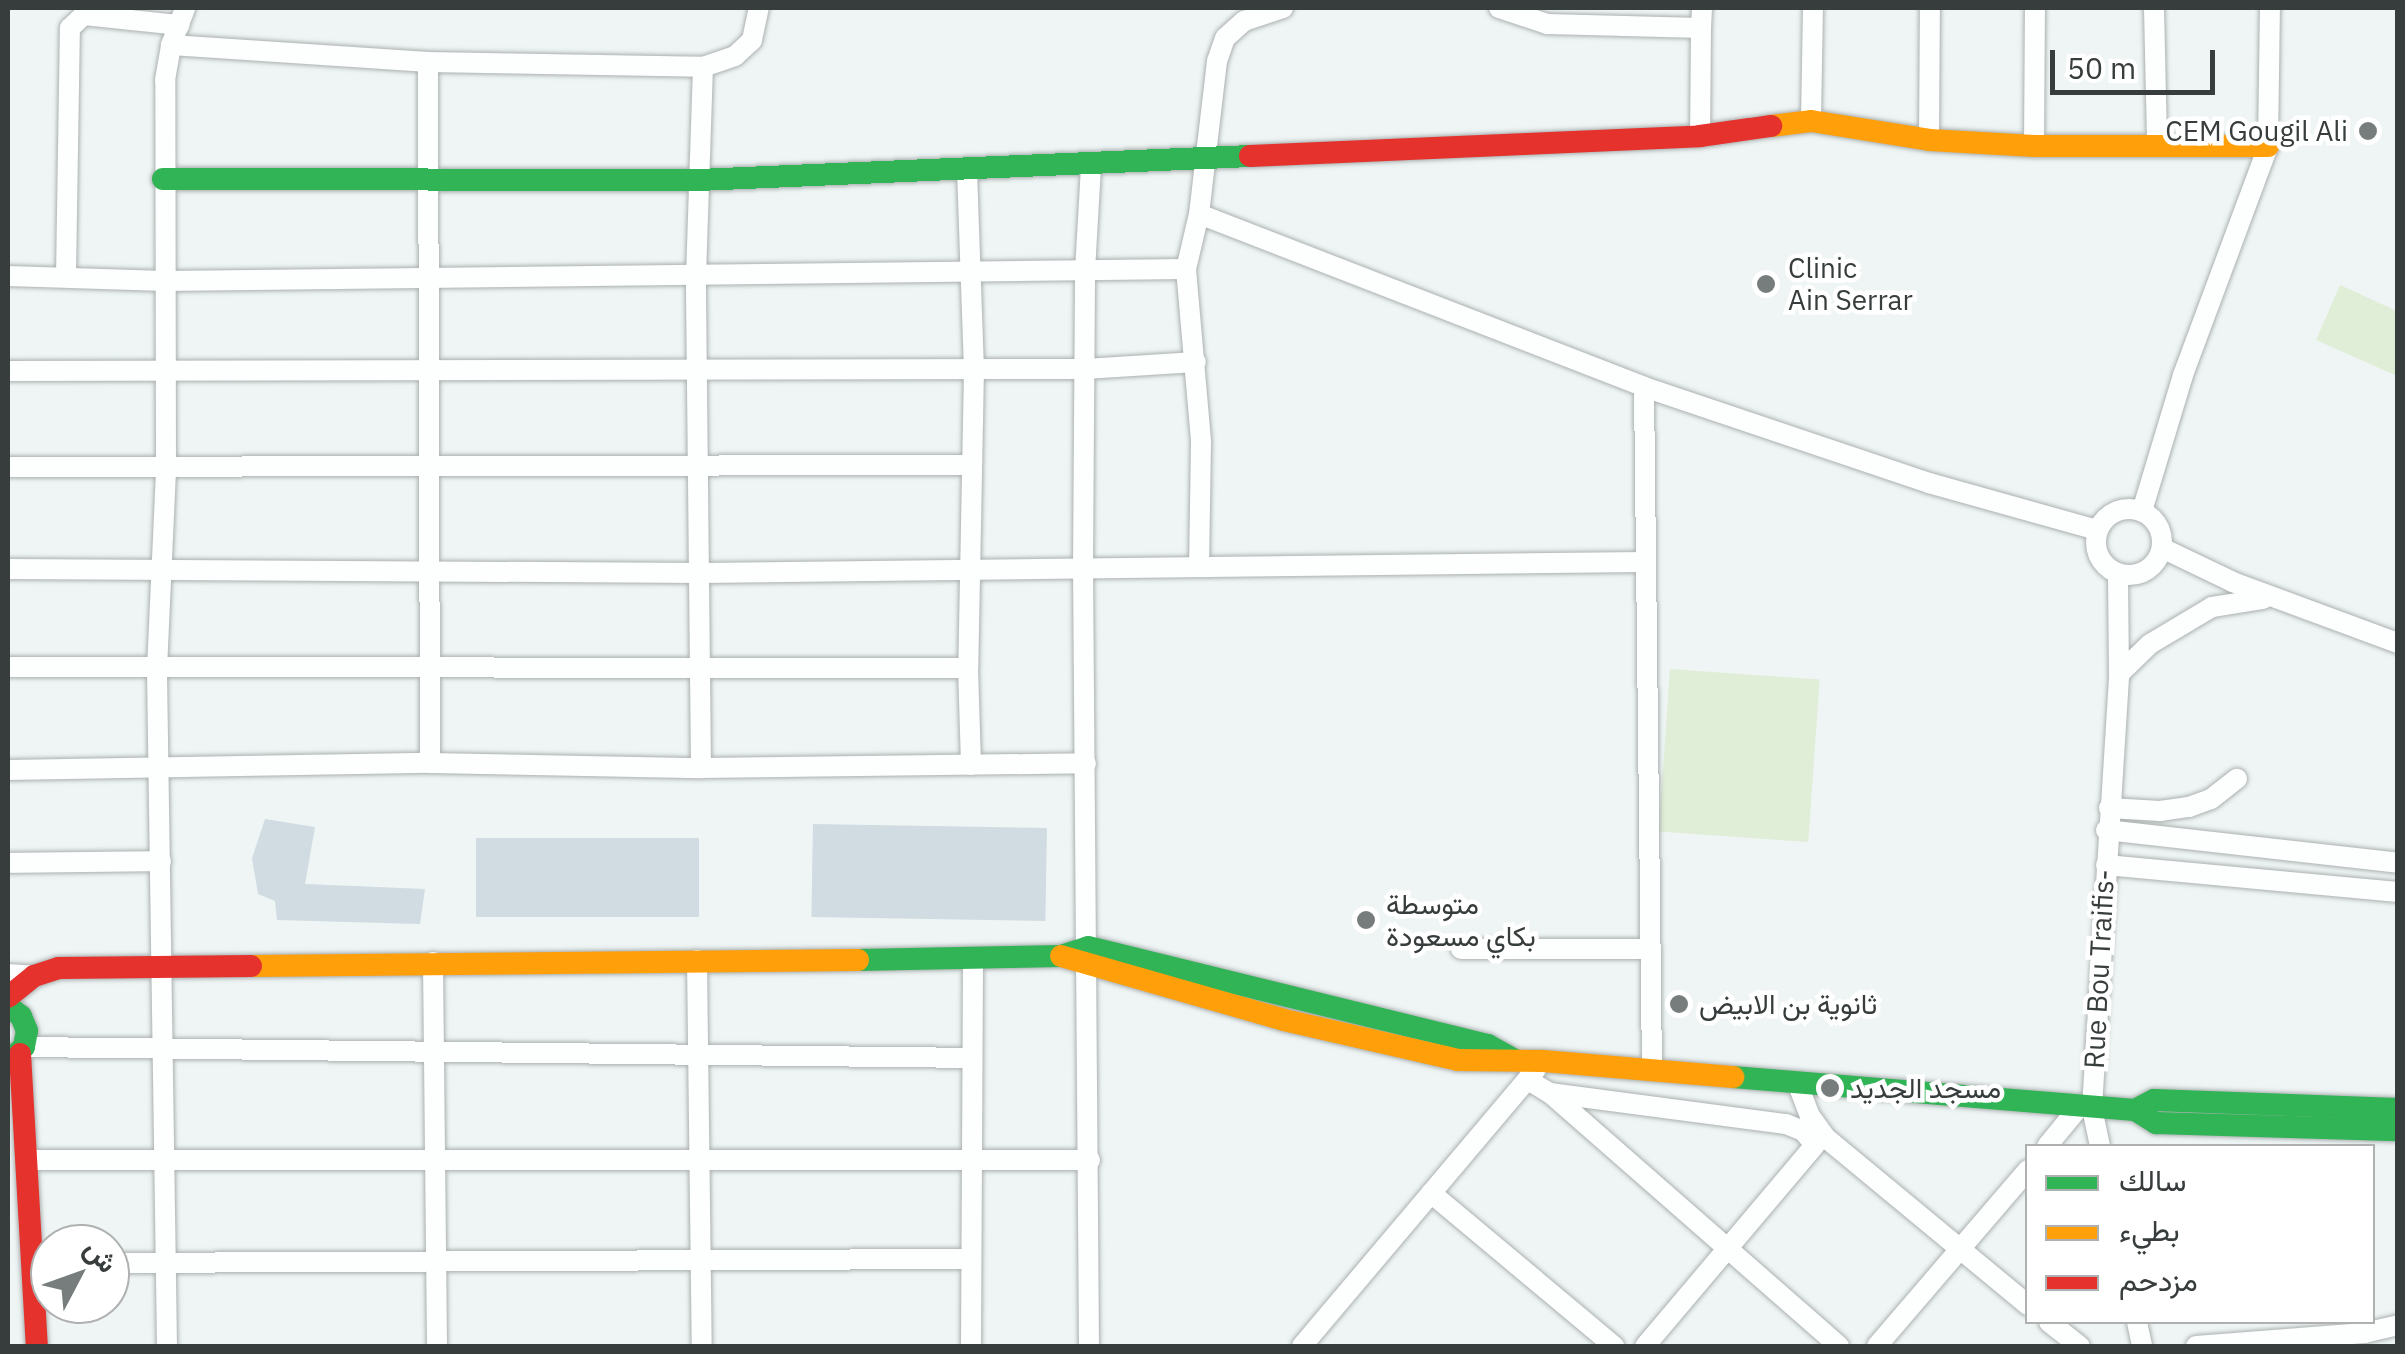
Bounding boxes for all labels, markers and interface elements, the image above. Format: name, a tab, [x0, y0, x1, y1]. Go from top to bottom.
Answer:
scale bar	[2055, 30, 2220, 92]
text: 50 m	[2067, 48, 2136, 87]
place label: CEM Gougil Ali	[2165, 114, 2348, 148]
marker: CEM Gougil Ali	[2357, 120, 2379, 142]
place label: Clinic Ain Serrar	[1788, 251, 1913, 317]
marker: Clinic Ain Serrar	[1753, 271, 1779, 297]
street label: Rue Bou Traifis-	[2077, 868, 2121, 1070]
place label: متوسطة بكاي مسعودة	[1386, 887, 1536, 953]
marker: متوسطة بكاي مسعودة	[1355, 909, 1377, 931]
place label: ثانوية بن الابيض	[1699, 987, 1877, 1021]
marker: ثانوية بن الابيض	[1668, 993, 1690, 1015]
place label: مسجد الجديد	[1850, 1071, 2001, 1105]
marker: مسجد الجديد	[1819, 1077, 1841, 1099]
legend	[2025, 1144, 2375, 1324]
text: سالك	[2119, 1160, 2186, 1199]
text: بطيء	[2119, 1210, 2180, 1249]
north arrow	[30, 1224, 130, 1324]
text: ش	[77, 1230, 127, 1280]
text: مزدحم	[2119, 1260, 2198, 1299]

